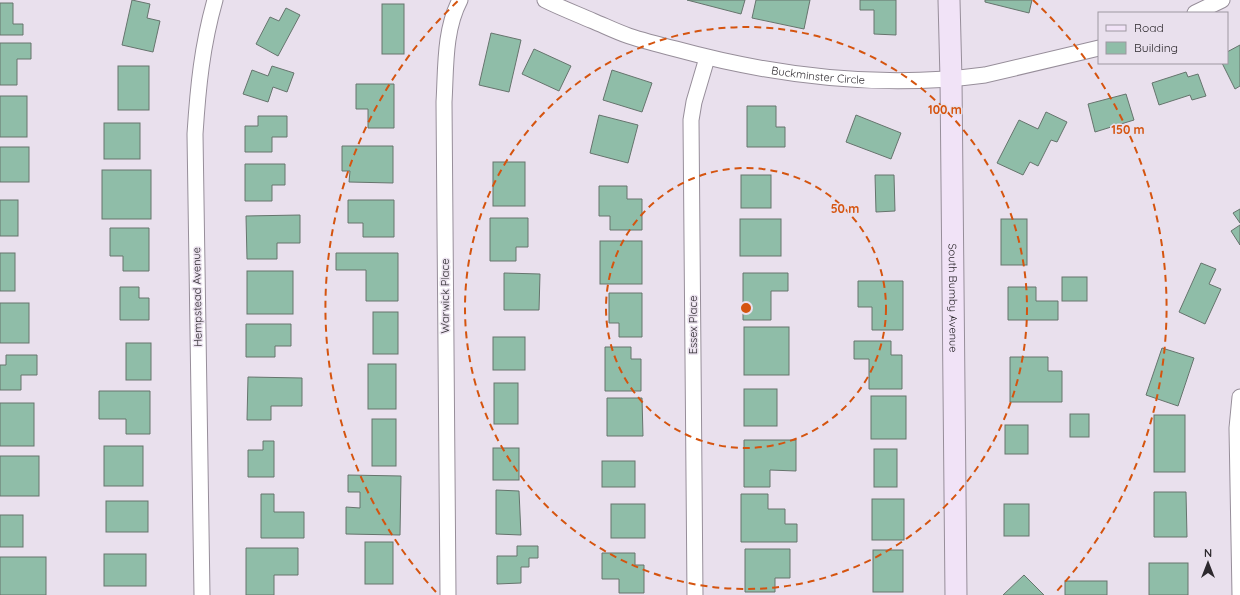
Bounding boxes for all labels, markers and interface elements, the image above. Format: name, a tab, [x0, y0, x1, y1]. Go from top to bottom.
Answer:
legend	[1098, 12, 1228, 64]
text: Road	[1134, 20, 1164, 35]
text: Building	[1134, 40, 1178, 55]
street label: Buckminster Circle	[770, 63, 865, 87]
text: 100 m	[928, 102, 962, 117]
text: 150 m	[1111, 122, 1145, 137]
text: 50 m	[831, 201, 859, 216]
street label: South Bumby Avenue	[946, 243, 961, 353]
street label: Hempstead Avenue	[189, 247, 205, 347]
street label: Warwick Place	[438, 259, 452, 333]
street label: Essex Place	[686, 296, 700, 354]
centre of rings	[739, 301, 753, 315]
north arrow	[1188, 543, 1228, 583]
text: N	[1204, 546, 1212, 560]

